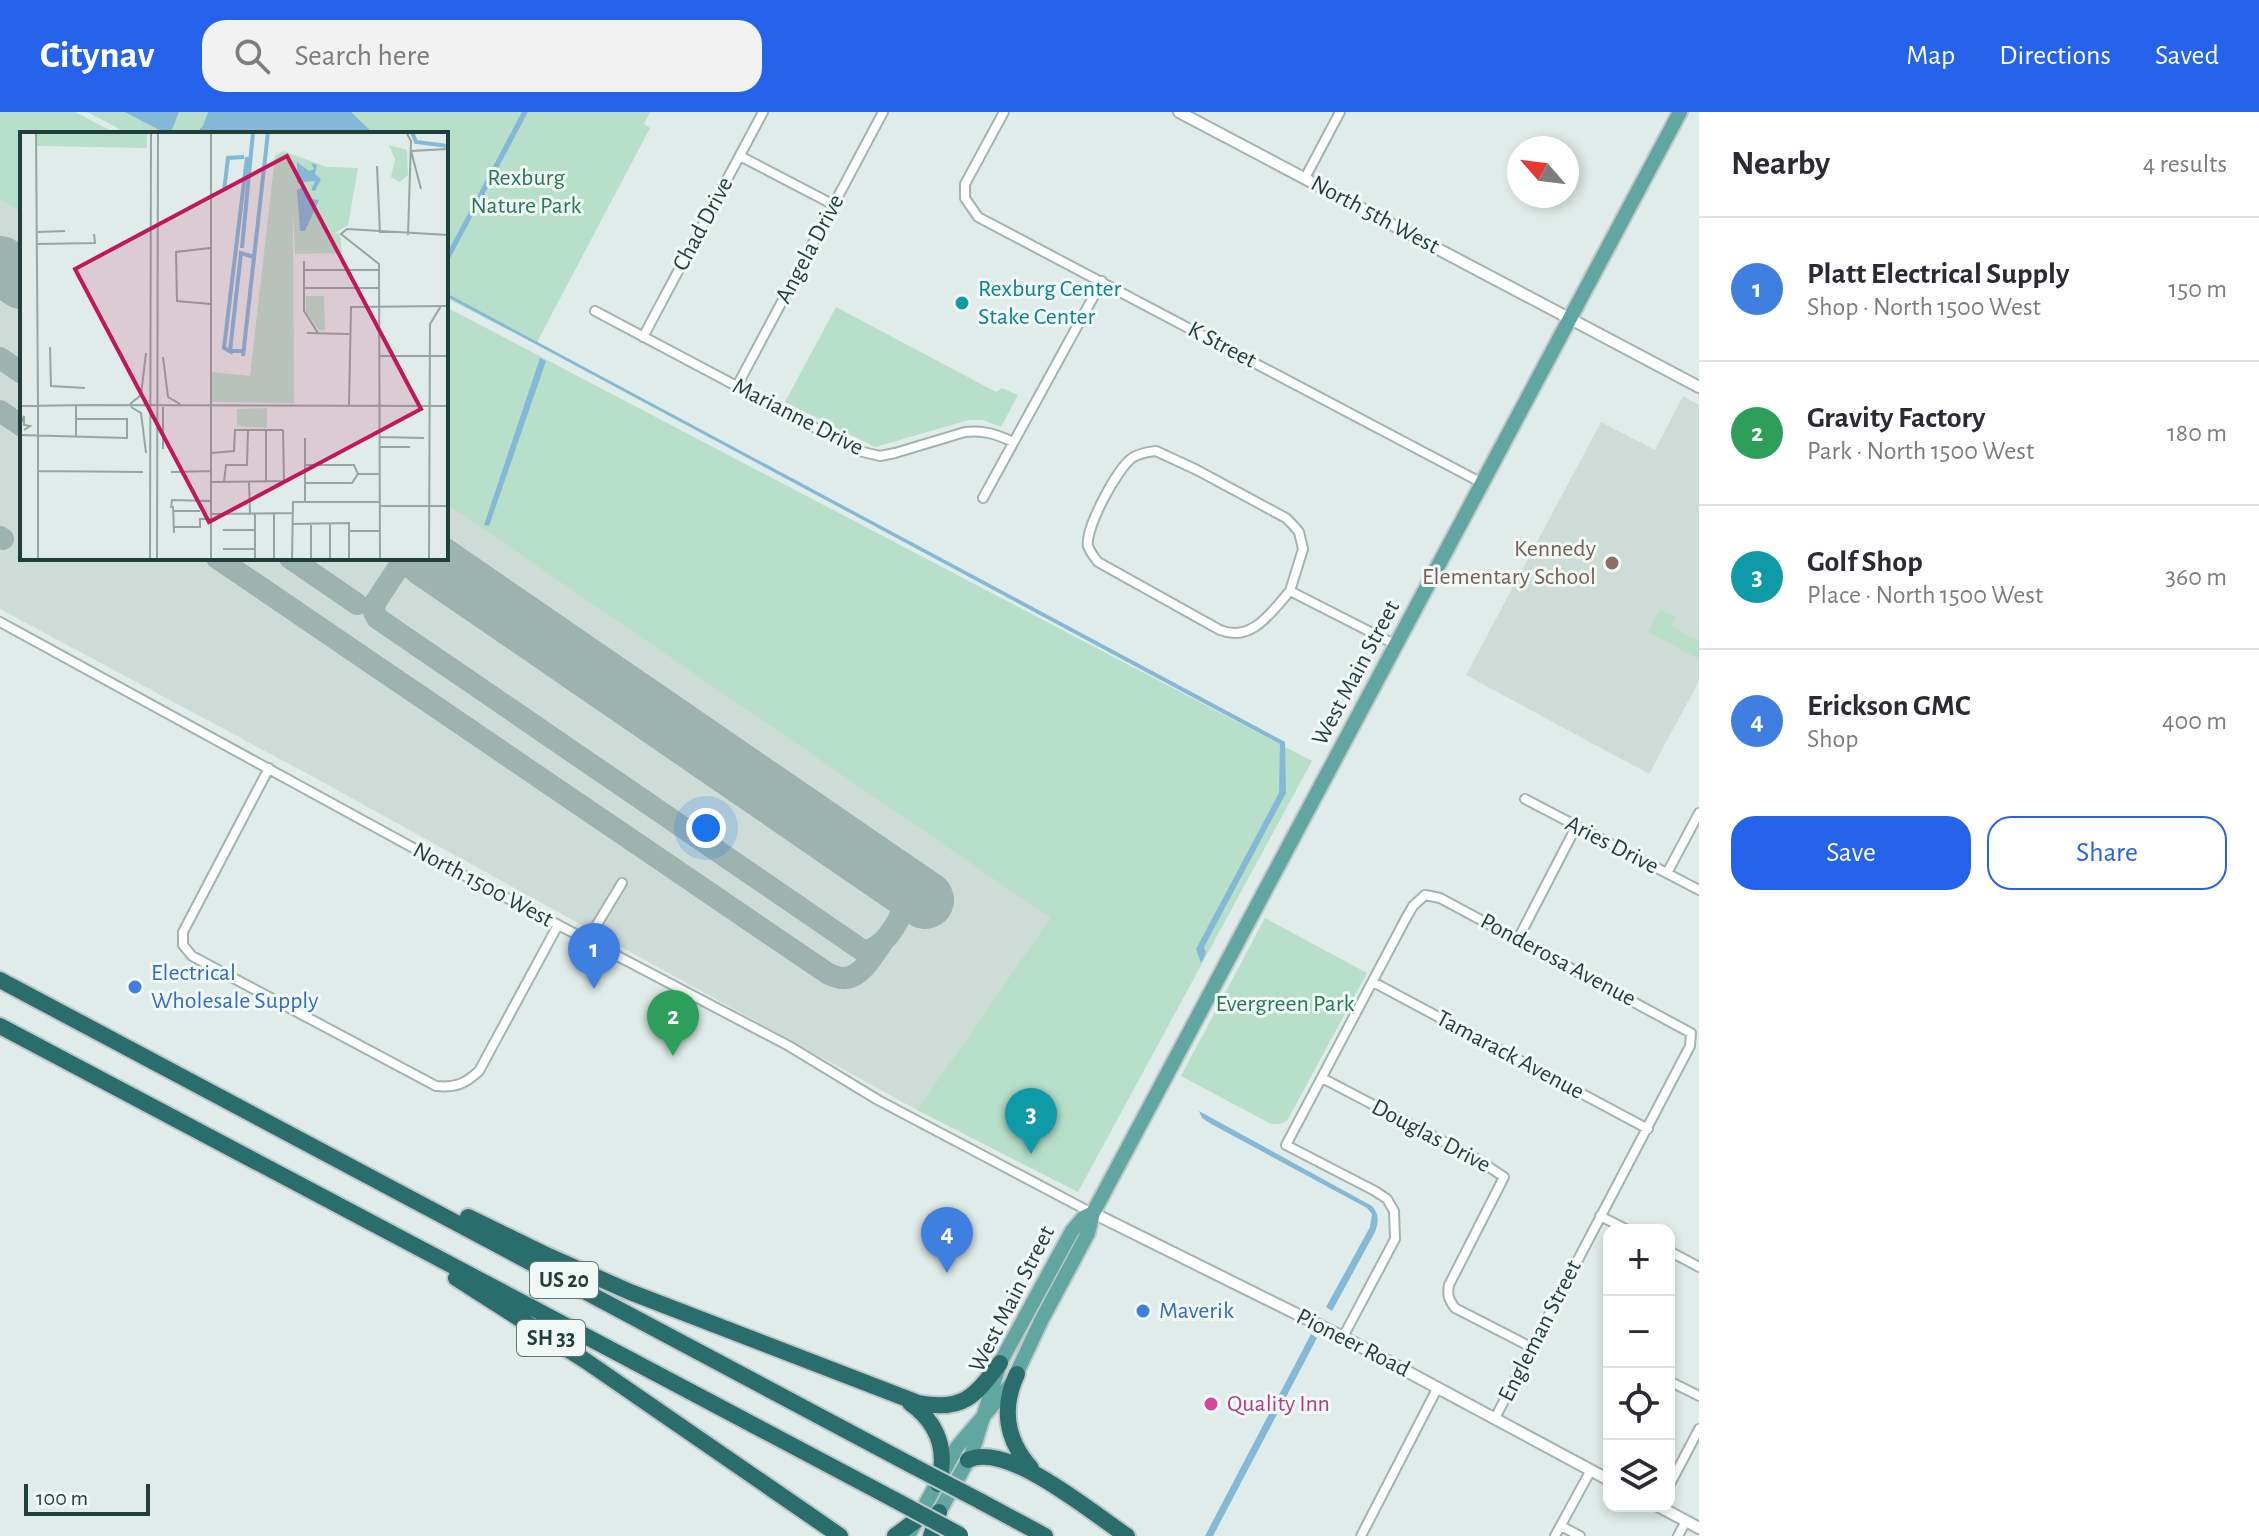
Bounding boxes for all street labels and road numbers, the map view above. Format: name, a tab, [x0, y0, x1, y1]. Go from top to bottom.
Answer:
street label: North 5th West	[1307, 171, 1443, 259]
street label: Chad Drive	[668, 173, 738, 275]
street label: Angela Drive	[771, 191, 849, 307]
street label: K Street	[1184, 317, 1260, 373]
street label: Marianne Drive	[729, 374, 867, 460]
street label: West Main Street	[1308, 596, 1404, 749]
street label: Aries Drive	[1562, 811, 1662, 879]
street label: North 1500 West	[409, 838, 557, 932]
street label: Ponderosa Avenue	[1476, 909, 1640, 1011]
street label: Tamarack Avenue	[1432, 1006, 1588, 1104]
street label: Douglas Drive	[1368, 1095, 1494, 1177]
street label: West Main Street	[965, 1222, 1059, 1376]
street label: Engleman Street	[1494, 1256, 1586, 1406]
road number: US 20	[530, 1262, 598, 1298]
street label: Pioneer Road	[1292, 1304, 1414, 1382]
road number: SH 33	[517, 1320, 585, 1356]

